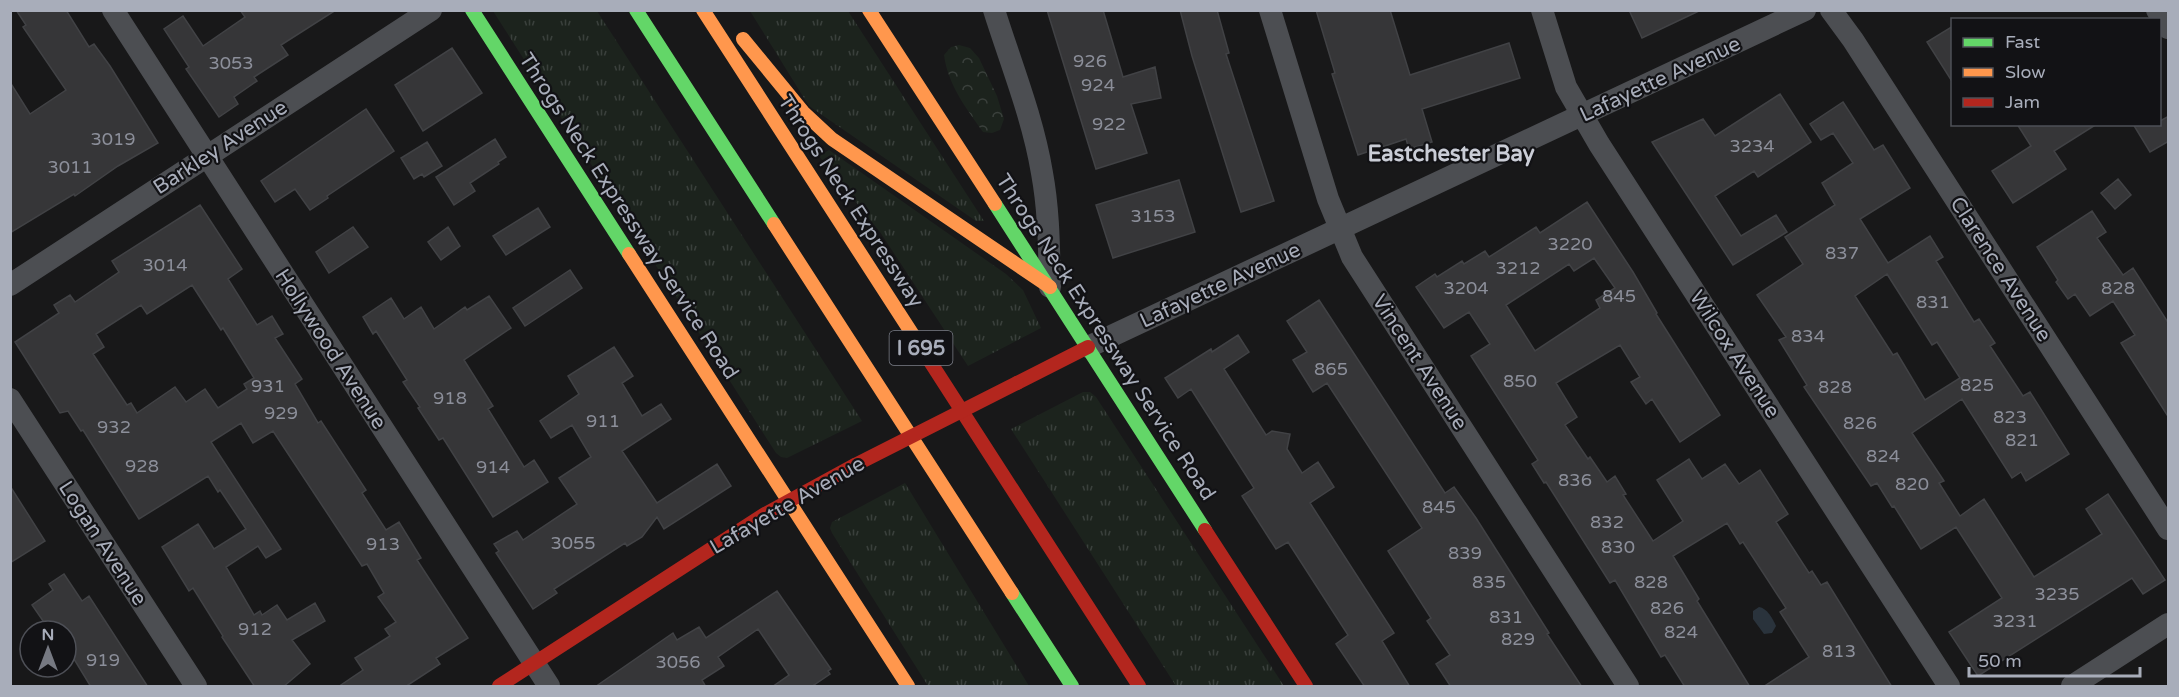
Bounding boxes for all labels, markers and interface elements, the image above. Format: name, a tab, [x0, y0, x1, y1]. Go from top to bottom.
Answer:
legend	[1951, 18, 2161, 126]
street label: Lafayette Avenue	[1576, 31, 1745, 128]
text: Fast	[2005, 31, 2040, 53]
street label: Throgs Neck Expressway Service Road	[513, 48, 744, 384]
house number: 926	[1073, 50, 1107, 72]
house number: 3053	[208, 52, 254, 74]
text: Slow	[2005, 61, 2046, 83]
house number: 924	[1081, 74, 1115, 96]
street label: Throgs Neck Expressway	[772, 90, 929, 312]
text: Jam	[2005, 91, 2040, 113]
street label: Barkley Avenue	[149, 95, 292, 200]
house number: 922	[1092, 113, 1126, 135]
house number: 3019	[90, 128, 136, 150]
house number: 3234	[1729, 135, 1775, 157]
district label: Eastchester Bay	[1367, 141, 1535, 167]
house number: 3011	[47, 156, 93, 178]
street label: Throgs Neck Expressway Service Road	[990, 169, 1221, 505]
street label: Clarence Avenue	[1944, 192, 2057, 346]
house number: 3153	[1130, 205, 1176, 227]
house number: 3220	[1547, 233, 1593, 255]
street label: Lafayette Avenue	[1136, 237, 1305, 334]
house number: 837	[1825, 242, 1859, 264]
house number: 3014	[142, 254, 188, 276]
house number: 3212	[1495, 257, 1541, 279]
street label: Hollywood Avenue	[269, 264, 392, 434]
house number: 3204	[1443, 277, 1489, 299]
house number: 828	[2101, 277, 2135, 299]
house number: 845	[1602, 285, 1636, 307]
street label: Wilcox Avenue	[1684, 286, 1785, 423]
street label: Vincent Avenue	[1366, 290, 1473, 435]
house number: 831	[1916, 291, 1950, 313]
house number: 834	[1791, 325, 1825, 347]
road number: I 695	[890, 331, 952, 365]
house number: 865	[1314, 358, 1348, 380]
house number: 850	[1503, 370, 1537, 392]
house number: 825	[1960, 374, 1994, 396]
house number: 931	[251, 375, 285, 397]
house number: 828	[1818, 376, 1852, 398]
house number: 918	[433, 387, 467, 409]
house number: 929	[264, 402, 298, 424]
house number: 823	[1993, 406, 2027, 428]
house number: 911	[586, 410, 620, 432]
house number: 826	[1843, 412, 1877, 434]
house number: 932	[97, 416, 131, 438]
house number: 821	[2005, 429, 2039, 451]
house number: 824	[1866, 445, 1900, 467]
street label: Lafayette Avenue	[706, 451, 869, 560]
house number: 928	[125, 455, 159, 477]
house number: 914	[476, 456, 510, 478]
house number: 836	[1558, 469, 1592, 491]
house number: 820	[1895, 473, 1929, 495]
street label: Logan Avenue	[53, 476, 152, 610]
house number: 845	[1422, 496, 1456, 518]
house number: 832	[1590, 511, 1624, 533]
house number: 3055	[550, 532, 596, 554]
house number: 913	[366, 533, 400, 555]
house number: 830	[1601, 536, 1635, 558]
house number: 839	[1448, 542, 1482, 564]
house number: 835	[1472, 571, 1506, 593]
house number: 828	[1634, 571, 1668, 593]
house number: 3235	[2034, 583, 2080, 605]
house number: 826	[1650, 597, 1684, 619]
house number: 831	[1489, 606, 1523, 628]
house number: 3231	[1992, 610, 2038, 632]
house number: 912	[238, 618, 272, 640]
north arrow	[18, 619, 78, 679]
house number: 824	[1664, 621, 1698, 643]
text: N	[42, 625, 54, 645]
house number: 829	[1501, 628, 1535, 650]
house number: 813	[1822, 640, 1856, 662]
scale bar	[1969, 640, 2140, 678]
house number: 919	[86, 649, 120, 671]
text: 50 m	[1978, 650, 2022, 672]
house number: 3056	[655, 651, 701, 673]

